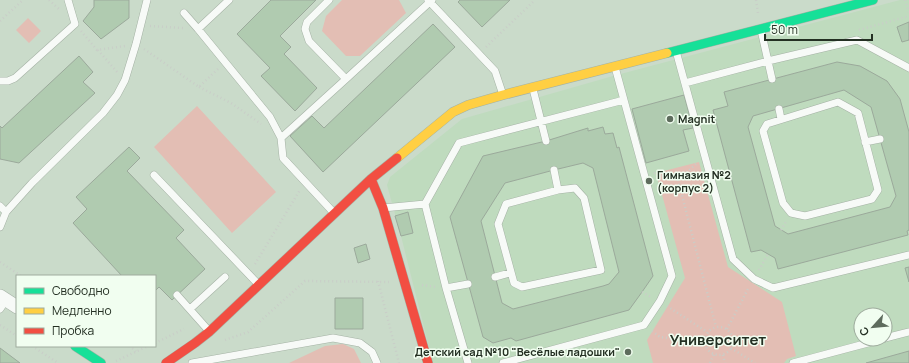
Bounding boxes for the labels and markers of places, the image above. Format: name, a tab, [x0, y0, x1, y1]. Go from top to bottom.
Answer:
place label: Magnit	[678, 111, 715, 126]
marker: Magnit	[665, 114, 675, 124]
place label: Гимназия №2 (корпус 2)	[657, 167, 731, 195]
marker: Гимназия №2 (корпус 2)	[644, 176, 654, 186]
place label: Детский сад №10 "Весёлые ладошки"	[415, 344, 620, 359]
marker: Детский сад №10 "Весёлые ладошки"	[623, 347, 633, 357]

